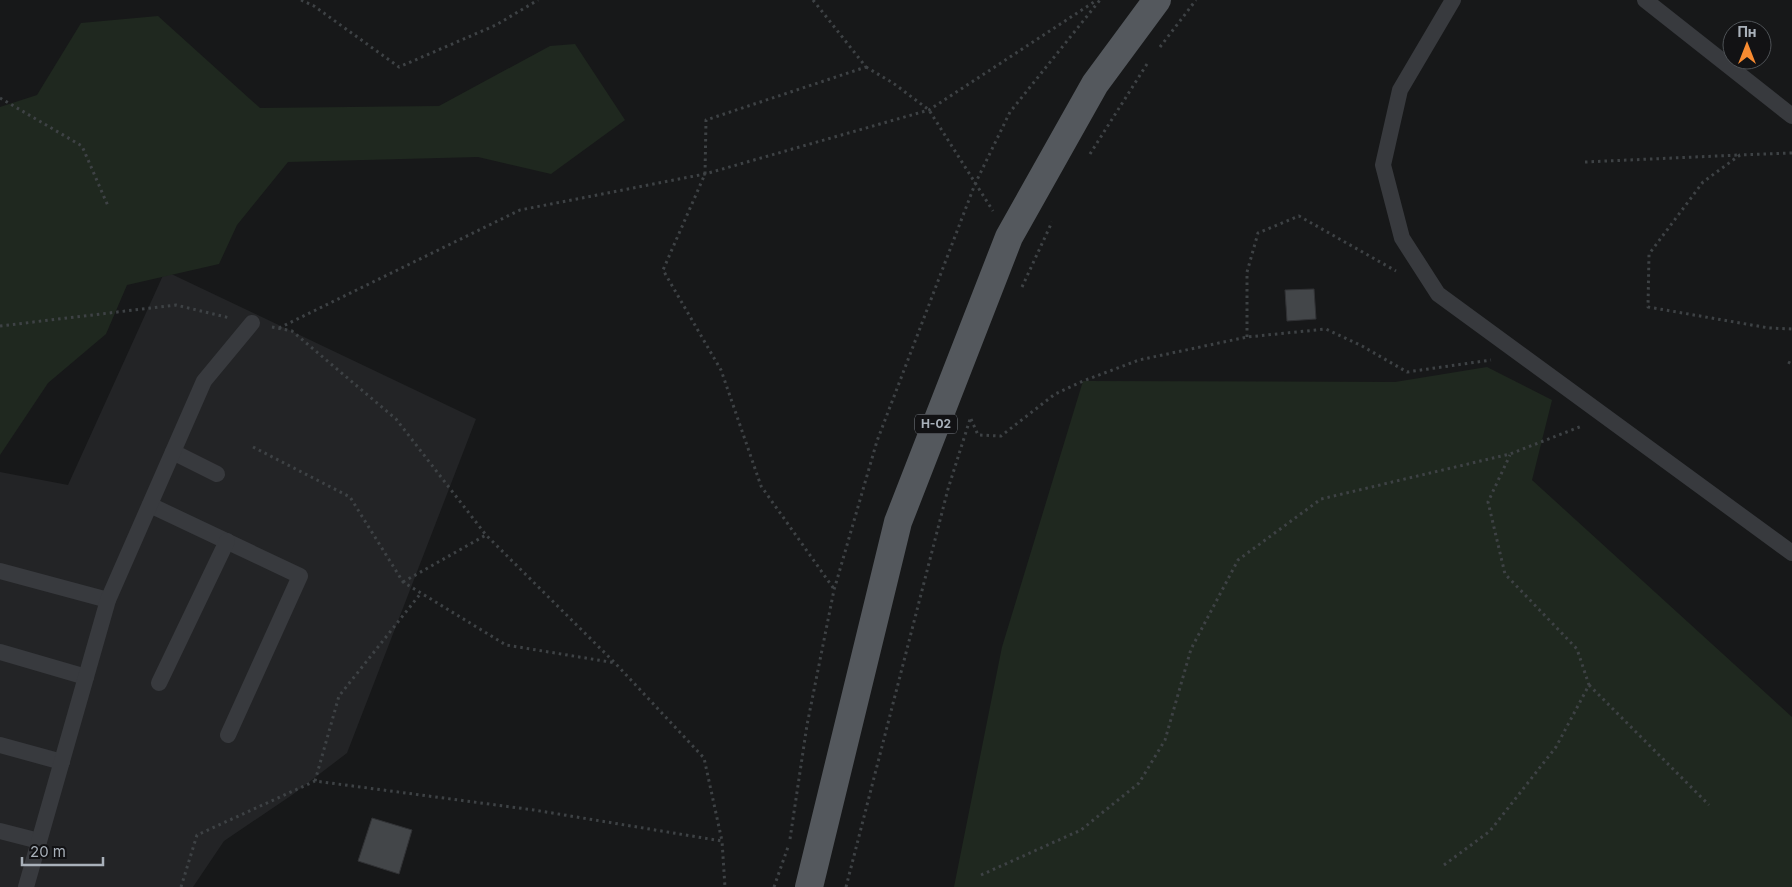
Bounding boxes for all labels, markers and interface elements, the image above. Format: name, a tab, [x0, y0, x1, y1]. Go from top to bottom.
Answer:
north arrow	[1722, 20, 1772, 70]
text: Пн	[1737, 23, 1757, 40]
road number: Н-02	[915, 414, 957, 434]
scale bar	[22, 834, 104, 866]
text: 20 m	[30, 842, 66, 861]

